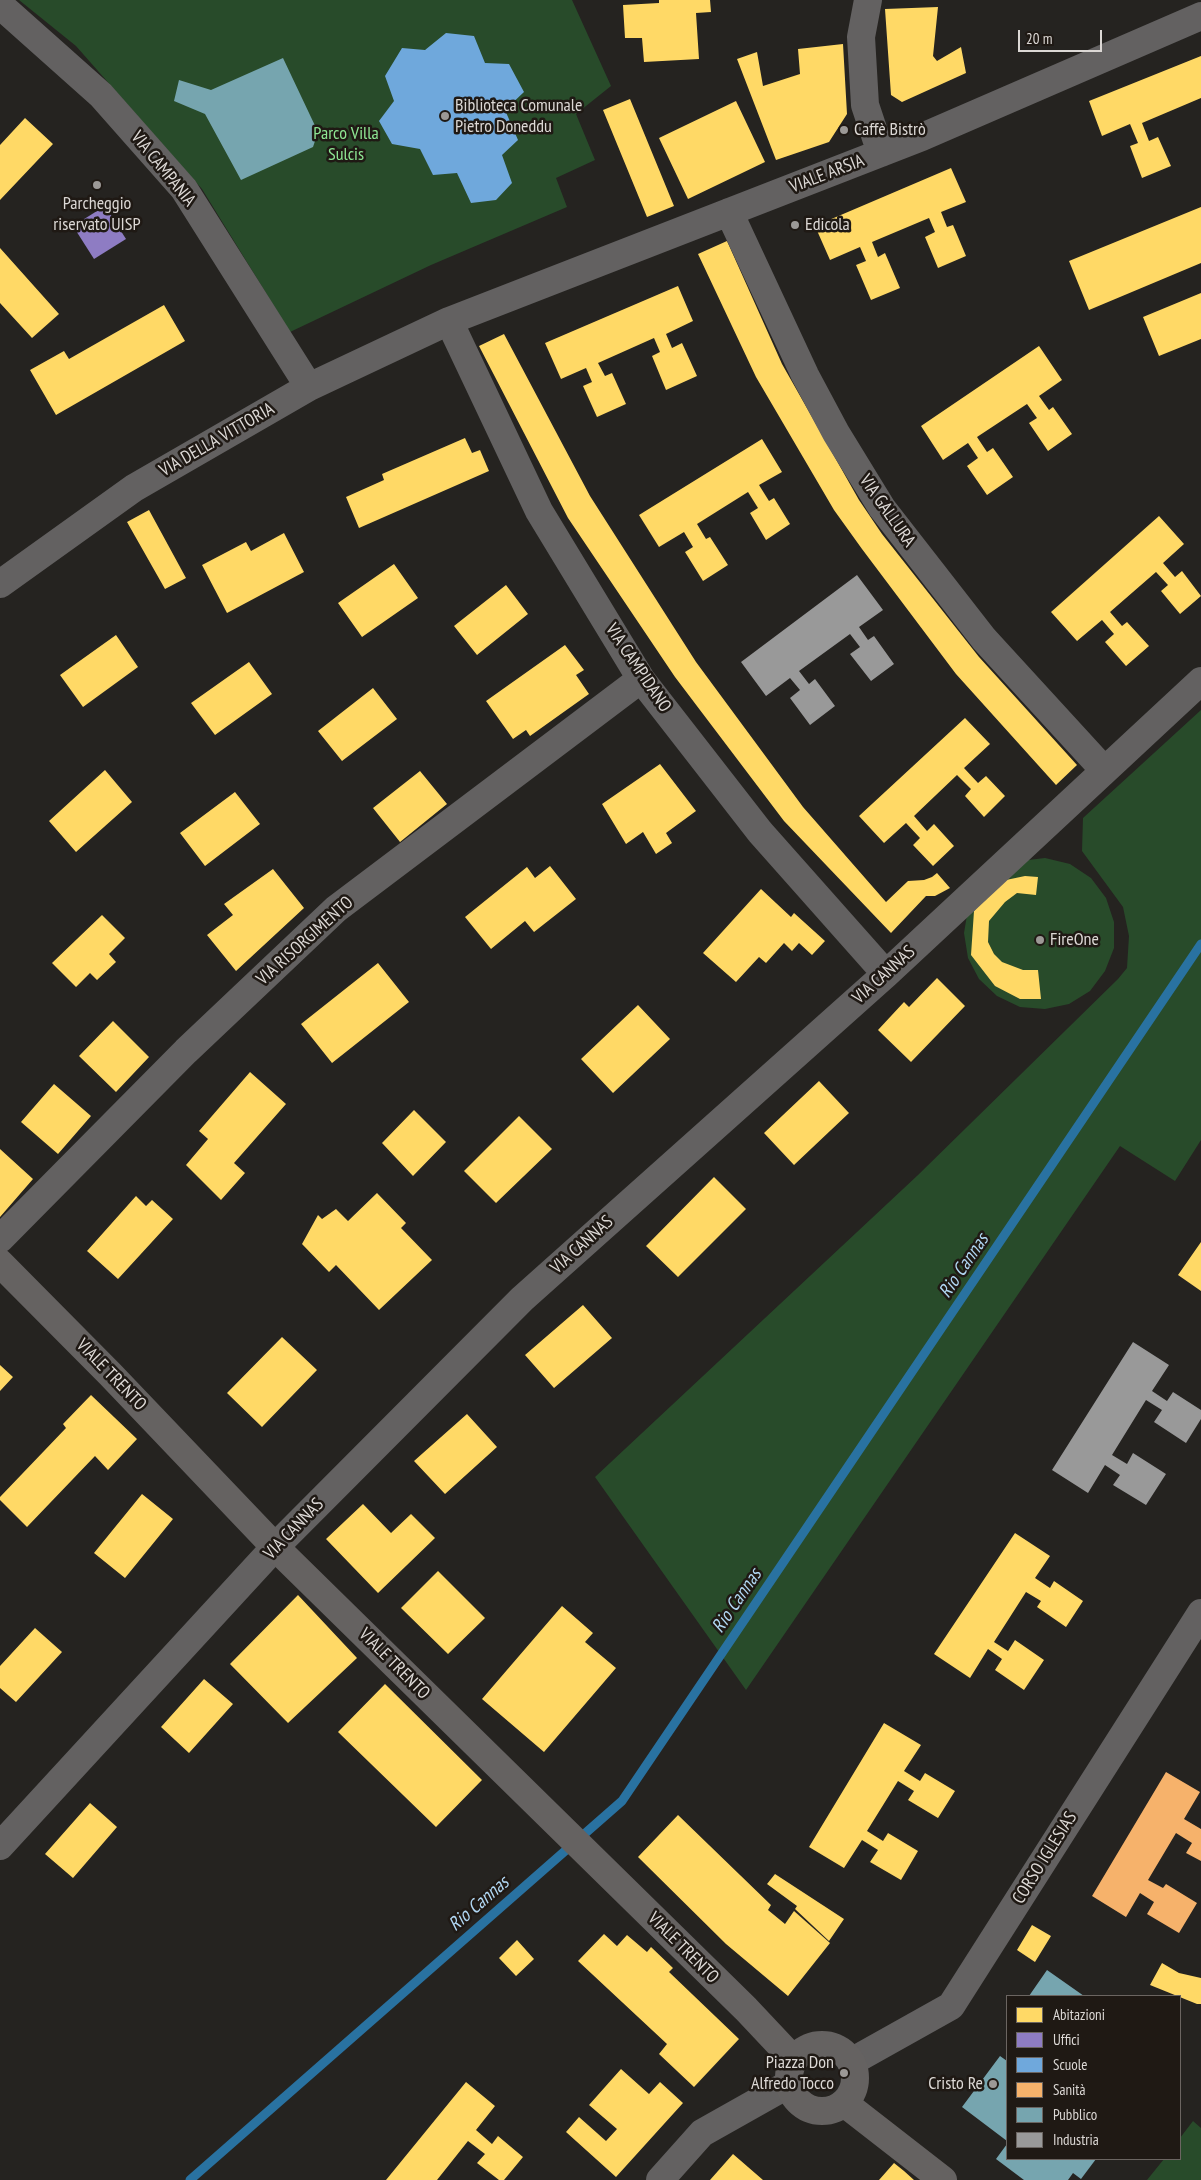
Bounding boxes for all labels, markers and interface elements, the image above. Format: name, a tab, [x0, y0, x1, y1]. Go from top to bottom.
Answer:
scale bar	[1021, 20, 1105, 52]
text: 20 m	[1026, 29, 1052, 48]
place label: Biblioteca Comunale Pietro Doneddu	[455, 95, 582, 138]
marker: Biblioteca Comunale Pietro Doneddu	[439, 110, 451, 122]
place label: Caffè Bistrò	[854, 119, 926, 141]
park label: Parco Villa Sulcis	[313, 123, 379, 166]
marker: Caffè Bistrò	[838, 124, 850, 136]
street label: VIA CAMPANIA	[126, 127, 200, 211]
street label: VIALE ARSIA	[787, 150, 867, 198]
marker: Parcheggio riservato UISP	[91, 179, 103, 191]
place label: Parcheggio riservato UISP	[53, 193, 141, 235]
place label: Edicola	[805, 214, 850, 236]
marker: Edicola	[789, 219, 801, 231]
street label: VIA DELLA VITTORIA	[156, 398, 278, 482]
street label: VIA GALLURA	[854, 471, 920, 551]
street label: VIA CAMPIDANO	[601, 620, 675, 716]
street label: VIA RISORGIMENTO	[252, 892, 358, 990]
place label: FireOne	[1050, 929, 1099, 951]
marker: FireOne	[1034, 934, 1046, 946]
street label: VIA CANNAS	[848, 941, 920, 1009]
street label: VIA CANNAS	[546, 1211, 618, 1279]
water label: Rio Cannas	[934, 1230, 994, 1302]
street label: VIALE TRENTO	[71, 1335, 151, 1415]
street label: VIA CANNAS	[260, 1494, 328, 1564]
water label: Rio Cannas	[707, 1565, 767, 1637]
street label: VIALE TRENTO	[354, 1624, 434, 1704]
street label: CORSO IGLESIAS	[1008, 1808, 1082, 1908]
water label: Rio Cannas	[444, 1872, 514, 1936]
street label: VIALE TRENTO	[643, 1908, 723, 1988]
legend	[1006, 1995, 1181, 2160]
text: Abitazioni	[1053, 2005, 1105, 2024]
text: Uffici	[1053, 2030, 1080, 2049]
place label: Piazza Don Alfredo Tocco	[751, 2052, 834, 2094]
text: Scuole	[1053, 2055, 1087, 2074]
marker: Piazza Don Alfredo Tocco	[838, 2067, 850, 2079]
place label: Cristo Re	[928, 2073, 983, 2095]
marker: Cristo Re	[987, 2078, 999, 2090]
text: Sanità	[1053, 2080, 1085, 2099]
text: Pubblico	[1053, 2105, 1097, 2124]
text: Industria	[1053, 2130, 1099, 2149]

